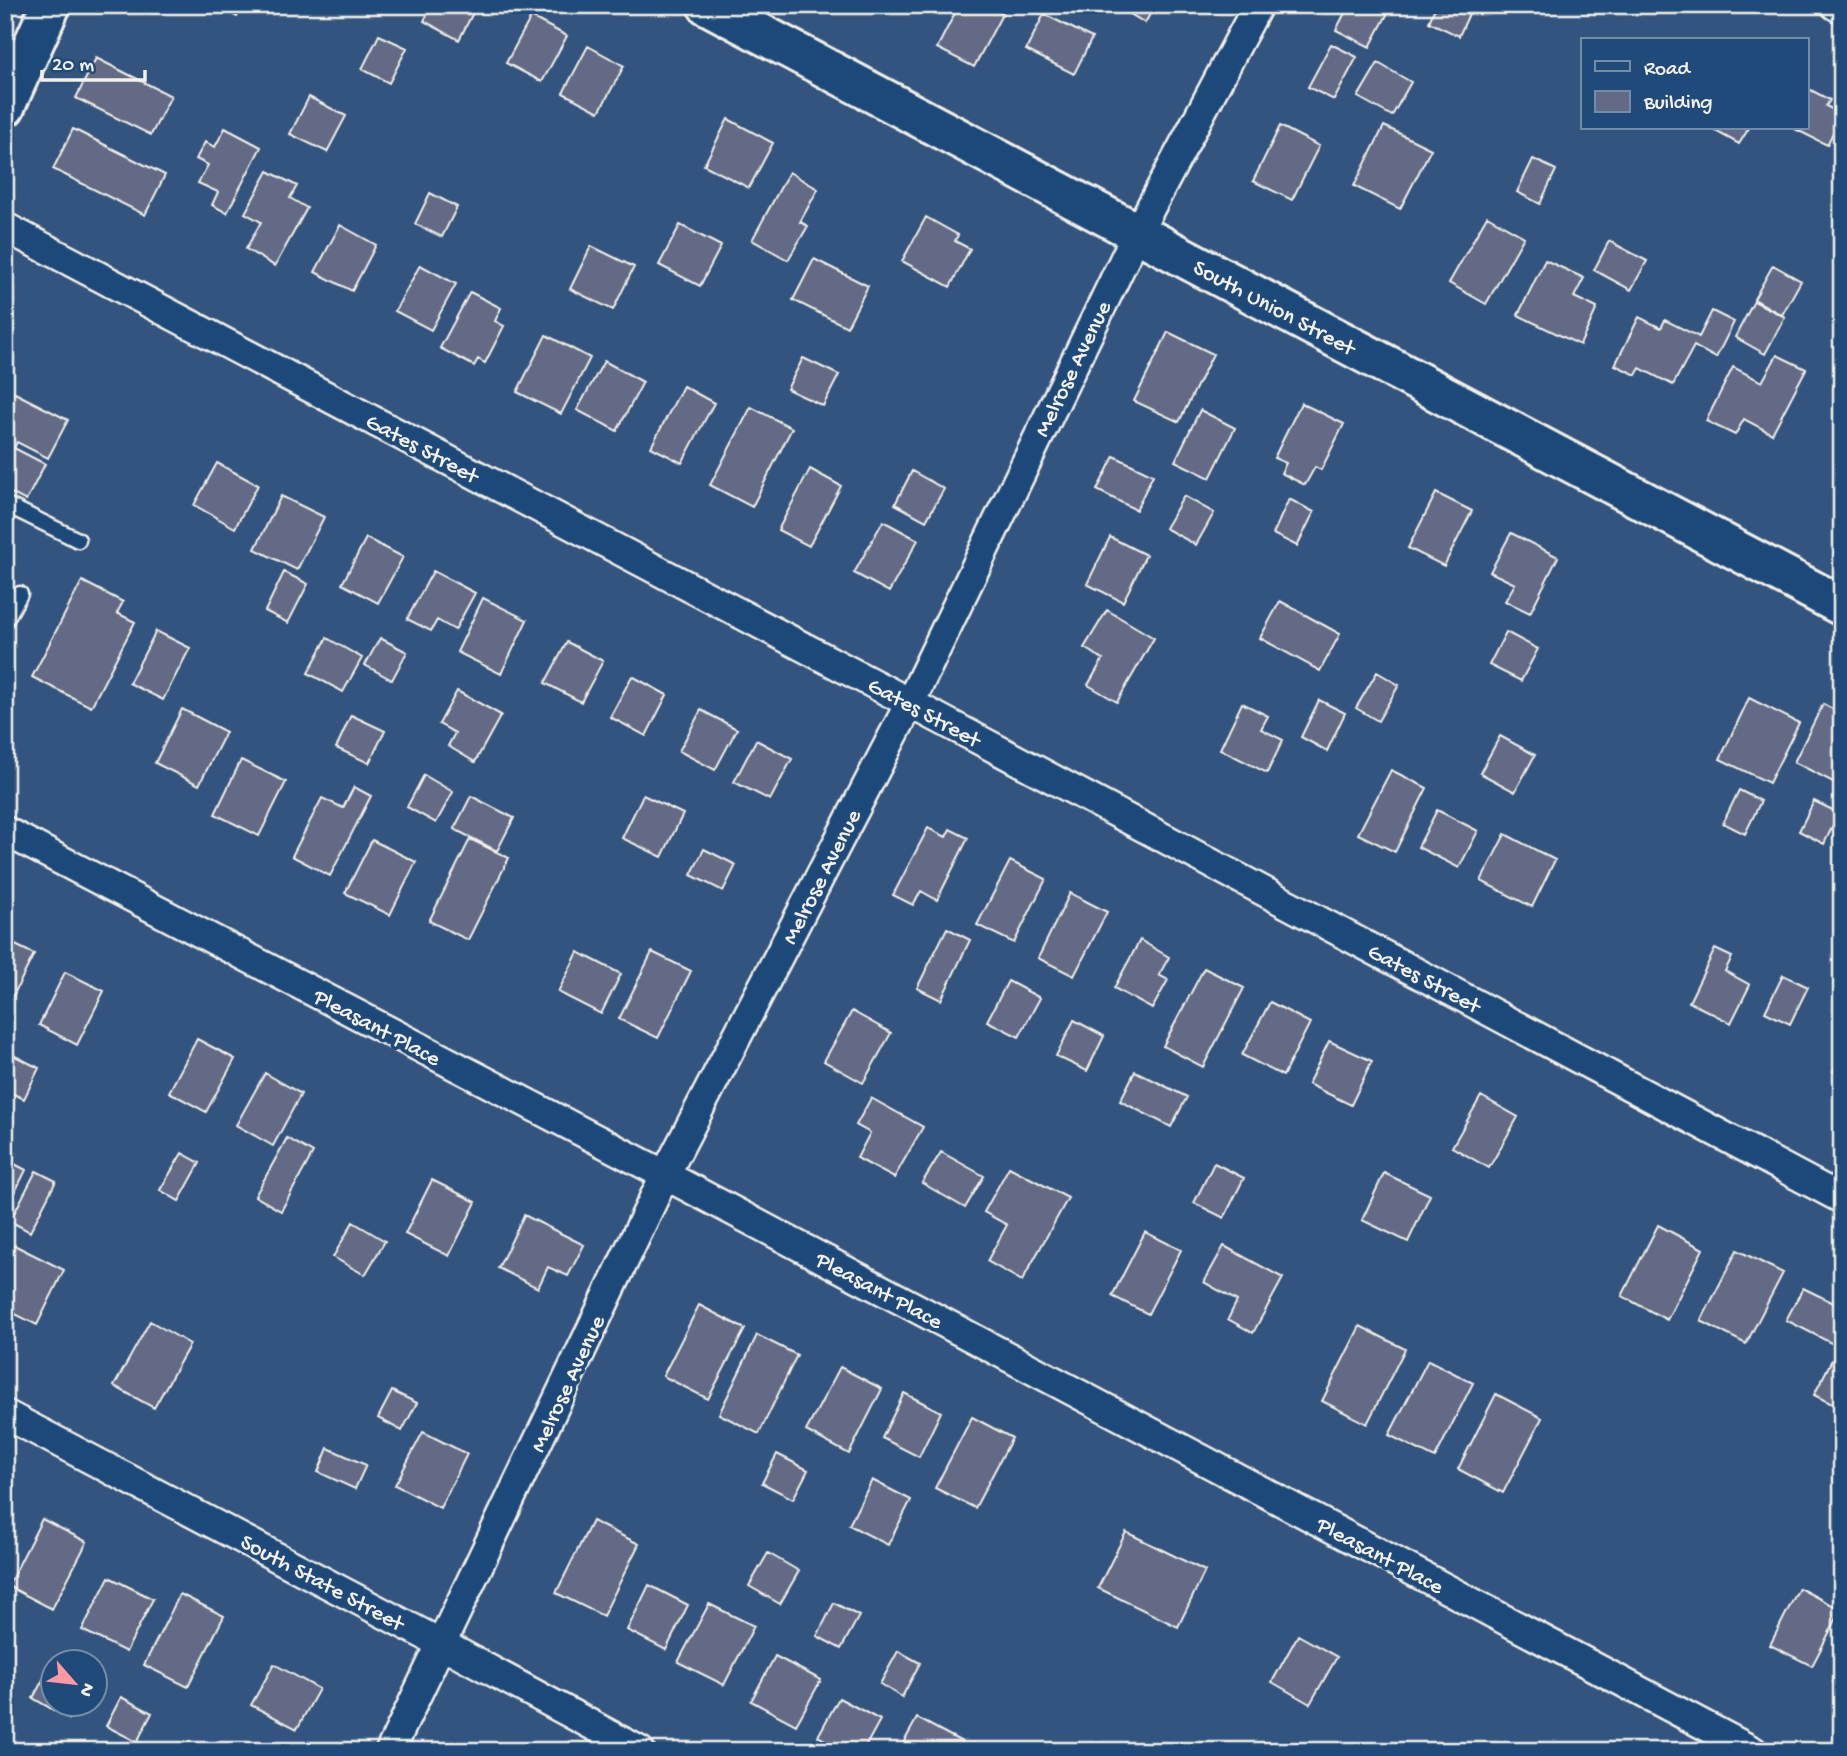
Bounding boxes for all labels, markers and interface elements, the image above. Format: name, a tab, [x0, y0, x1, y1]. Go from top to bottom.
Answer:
scale bar	[42, 38, 145, 82]
legend	[1581, 38, 1808, 130]
text: 20 m	[52, 54, 94, 79]
text: Road	[1644, 58, 1692, 83]
text: Building	[1643, 92, 1713, 117]
street label: South Union Street	[1188, 255, 1360, 364]
street label: Melrose Avenue	[1030, 296, 1119, 442]
street label: Gates Street	[360, 409, 484, 492]
street label: Gates Street	[862, 673, 986, 756]
street label: Melrose Avenue	[778, 805, 869, 950]
street label: Gates Street	[1362, 939, 1486, 1022]
street label: Pleasant Place	[308, 984, 445, 1074]
street label: Pleasant Place	[810, 1247, 947, 1337]
street label: Melrose Avenue	[526, 1311, 613, 1457]
street label: Pleasant Place	[1311, 1512, 1448, 1602]
street label: South State Street	[235, 1530, 409, 1639]
north arrow	[38, 1648, 108, 1718]
text: N	[73, 1678, 99, 1700]

